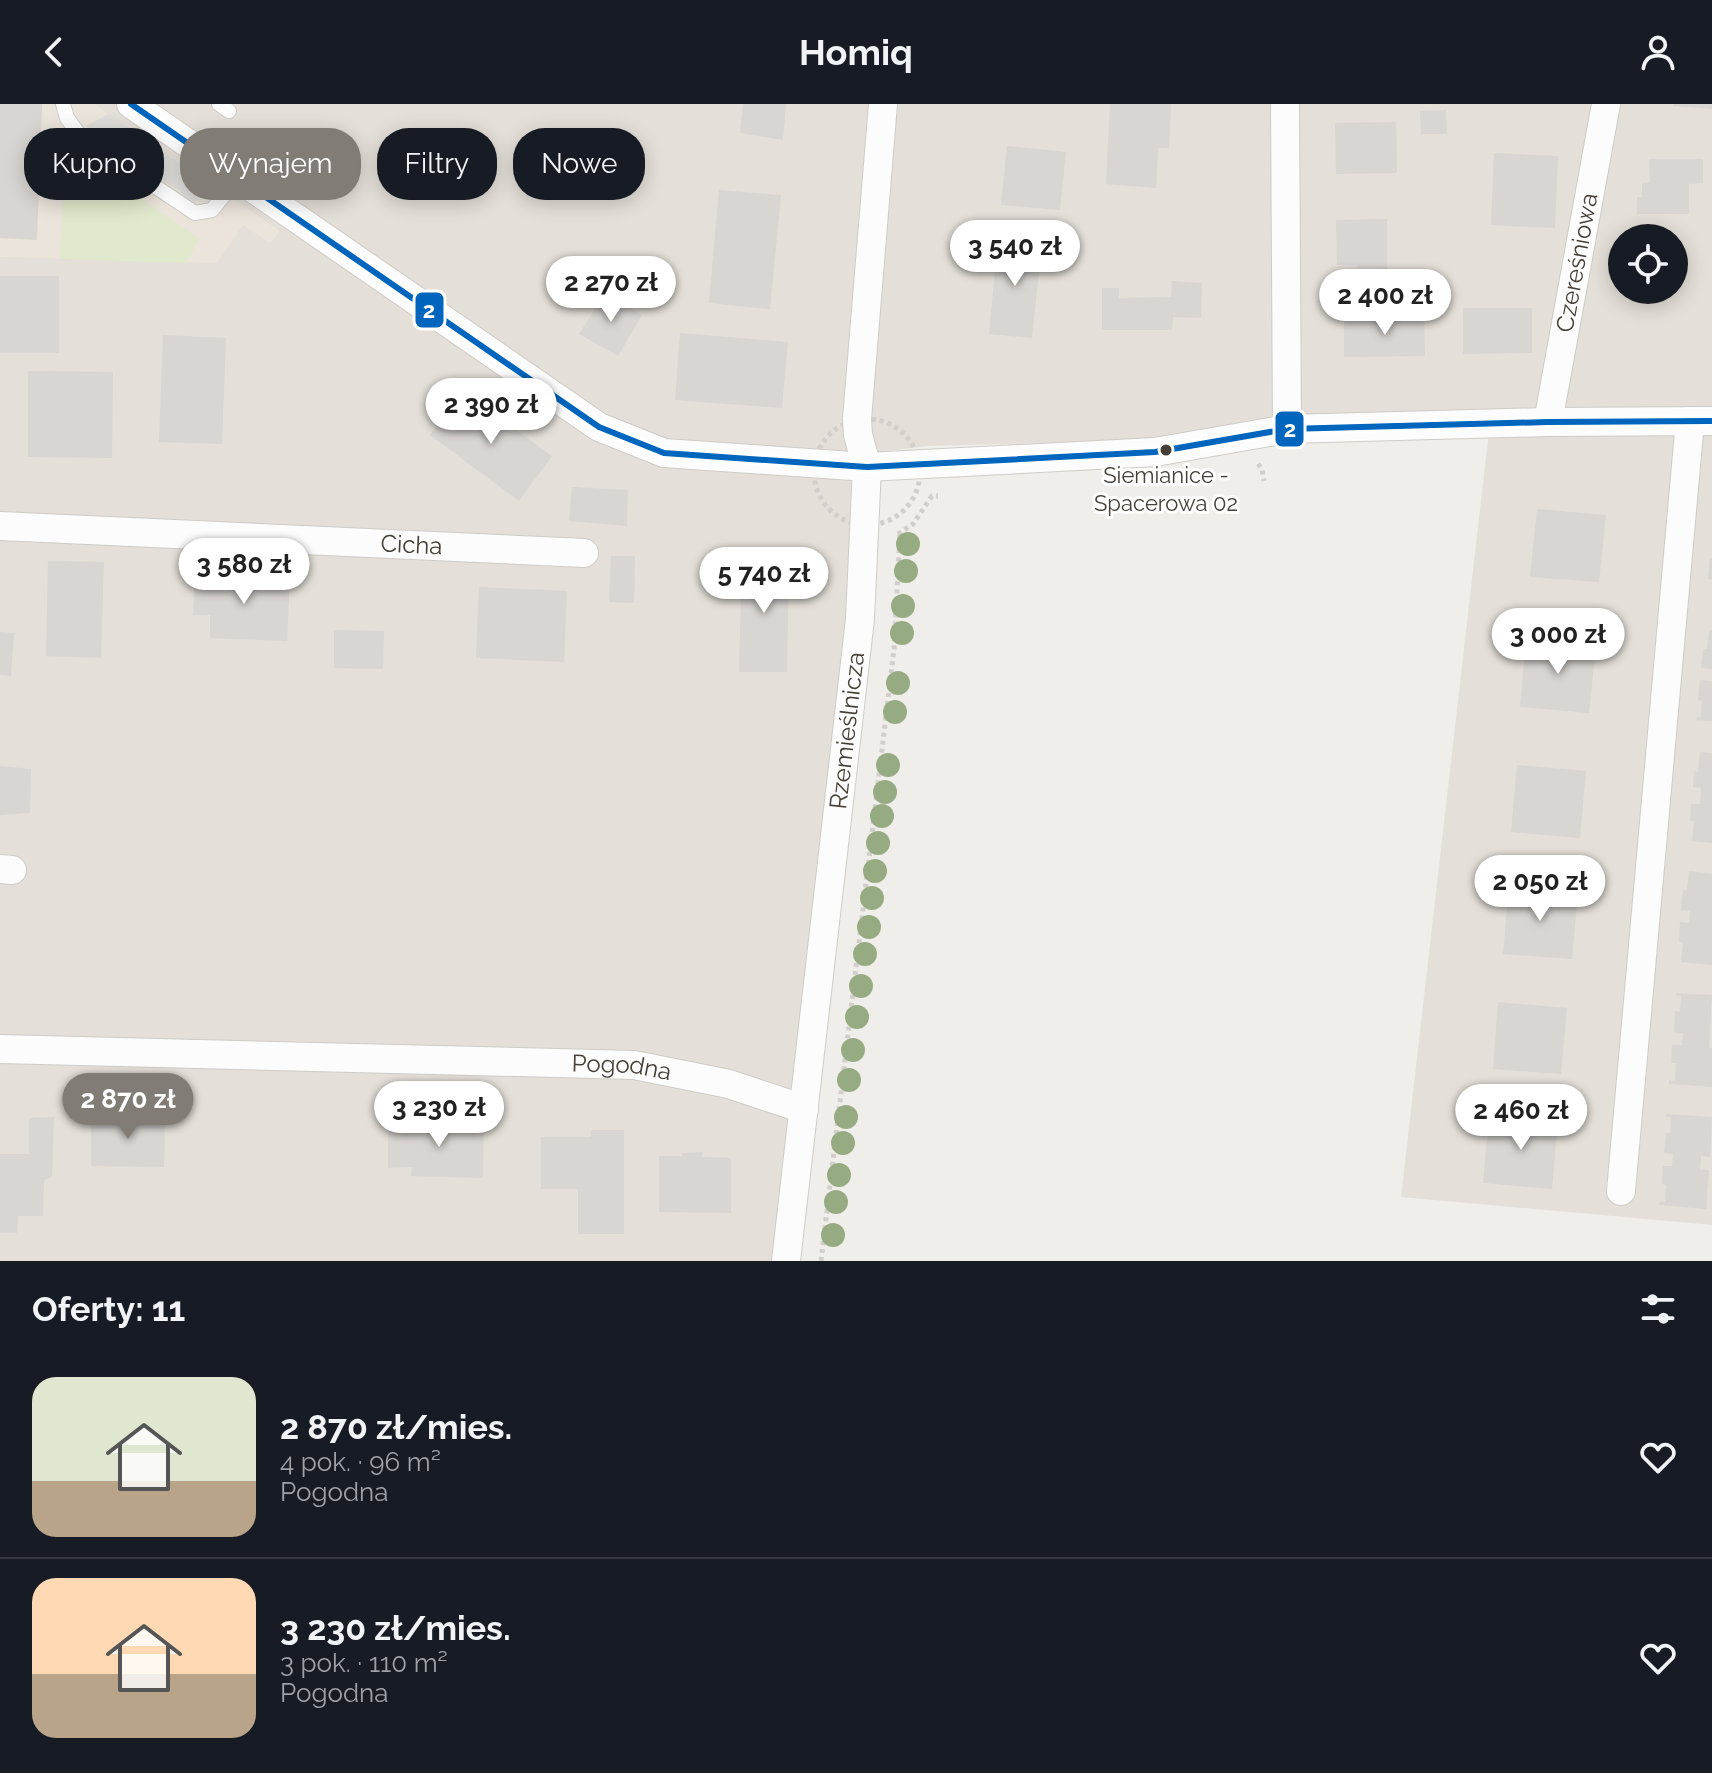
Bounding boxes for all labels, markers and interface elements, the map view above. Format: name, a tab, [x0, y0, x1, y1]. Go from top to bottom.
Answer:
icon: back	[32, 30, 76, 74]
icon: person	[1636, 30, 1680, 74]
text: Homiq	[799, 31, 913, 73]
chip: Kupno	[24, 128, 164, 200]
chip: Wynajem	[180, 128, 361, 200]
chip: Filtry	[377, 128, 497, 200]
chip: Nowe	[513, 128, 645, 200]
street label: Czereśniowa	[1550, 190, 1604, 335]
pin: 3 540 zł	[932, 220, 1098, 288]
map controls	[1608, 224, 1688, 304]
button: locate	[1608, 224, 1688, 304]
text: 3 540 zł	[968, 231, 1062, 261]
pin: 2 270 zł	[528, 256, 694, 324]
text: 2 270 zł	[564, 267, 658, 297]
pin: 2 400 zł	[1302, 269, 1468, 337]
text: 2 400 zł	[1337, 280, 1433, 310]
line badge: 2	[414, 291, 445, 329]
text: 2	[423, 297, 435, 323]
pin: 2 390 zł	[408, 378, 574, 446]
text: 2 390 zł	[444, 389, 538, 419]
line badge: 2	[1274, 410, 1305, 448]
text: 2	[1284, 416, 1296, 442]
marker: Siemianice - Spacerowa 02	[1158, 442, 1174, 458]
place label: Siemianice - Spacerowa 02	[1094, 462, 1238, 516]
street label: Cicha	[380, 529, 443, 560]
pin: 3 580 zł	[161, 538, 327, 606]
pin: 5 740 zł	[681, 547, 847, 615]
text: 3 580 zł	[197, 549, 291, 579]
text: 5 740 zł	[717, 558, 811, 588]
pin: 3 000 zł	[1475, 608, 1641, 676]
text: 3 000 zł	[1510, 619, 1606, 649]
street label: Rzemieślnicza	[823, 650, 870, 811]
pin: 2 050 zł	[1457, 855, 1623, 923]
text: 2 050 zł	[1492, 866, 1588, 896]
street label: Pogodna	[571, 1048, 674, 1086]
pin: 2 870 zł	[45, 1073, 211, 1141]
pin: 3 230 zł	[356, 1081, 522, 1149]
text: 2 870 zł	[80, 1084, 176, 1114]
pin: 2 460 zł	[1438, 1084, 1604, 1152]
text: 3 230 zł	[392, 1092, 486, 1122]
text: 2 460 zł	[1473, 1095, 1569, 1125]
icon: filters	[1636, 1287, 1680, 1331]
text: Oferty: 11	[32, 1289, 185, 1329]
text: 2 870 zł/mies.	[280, 1407, 512, 1447]
icon: home	[96, 1409, 192, 1505]
icon: heart	[1636, 1435, 1680, 1479]
text: 4 pok. · 96 m²	[280, 1447, 441, 1477]
text: Pogodna	[280, 1477, 388, 1507]
text: 3 230 zł/mies.	[280, 1608, 511, 1648]
icon: home	[96, 1610, 192, 1706]
icon: heart	[1636, 1636, 1680, 1680]
text: 3 pok. · 110 m²	[280, 1648, 448, 1678]
text: Pogodna	[280, 1678, 388, 1708]

